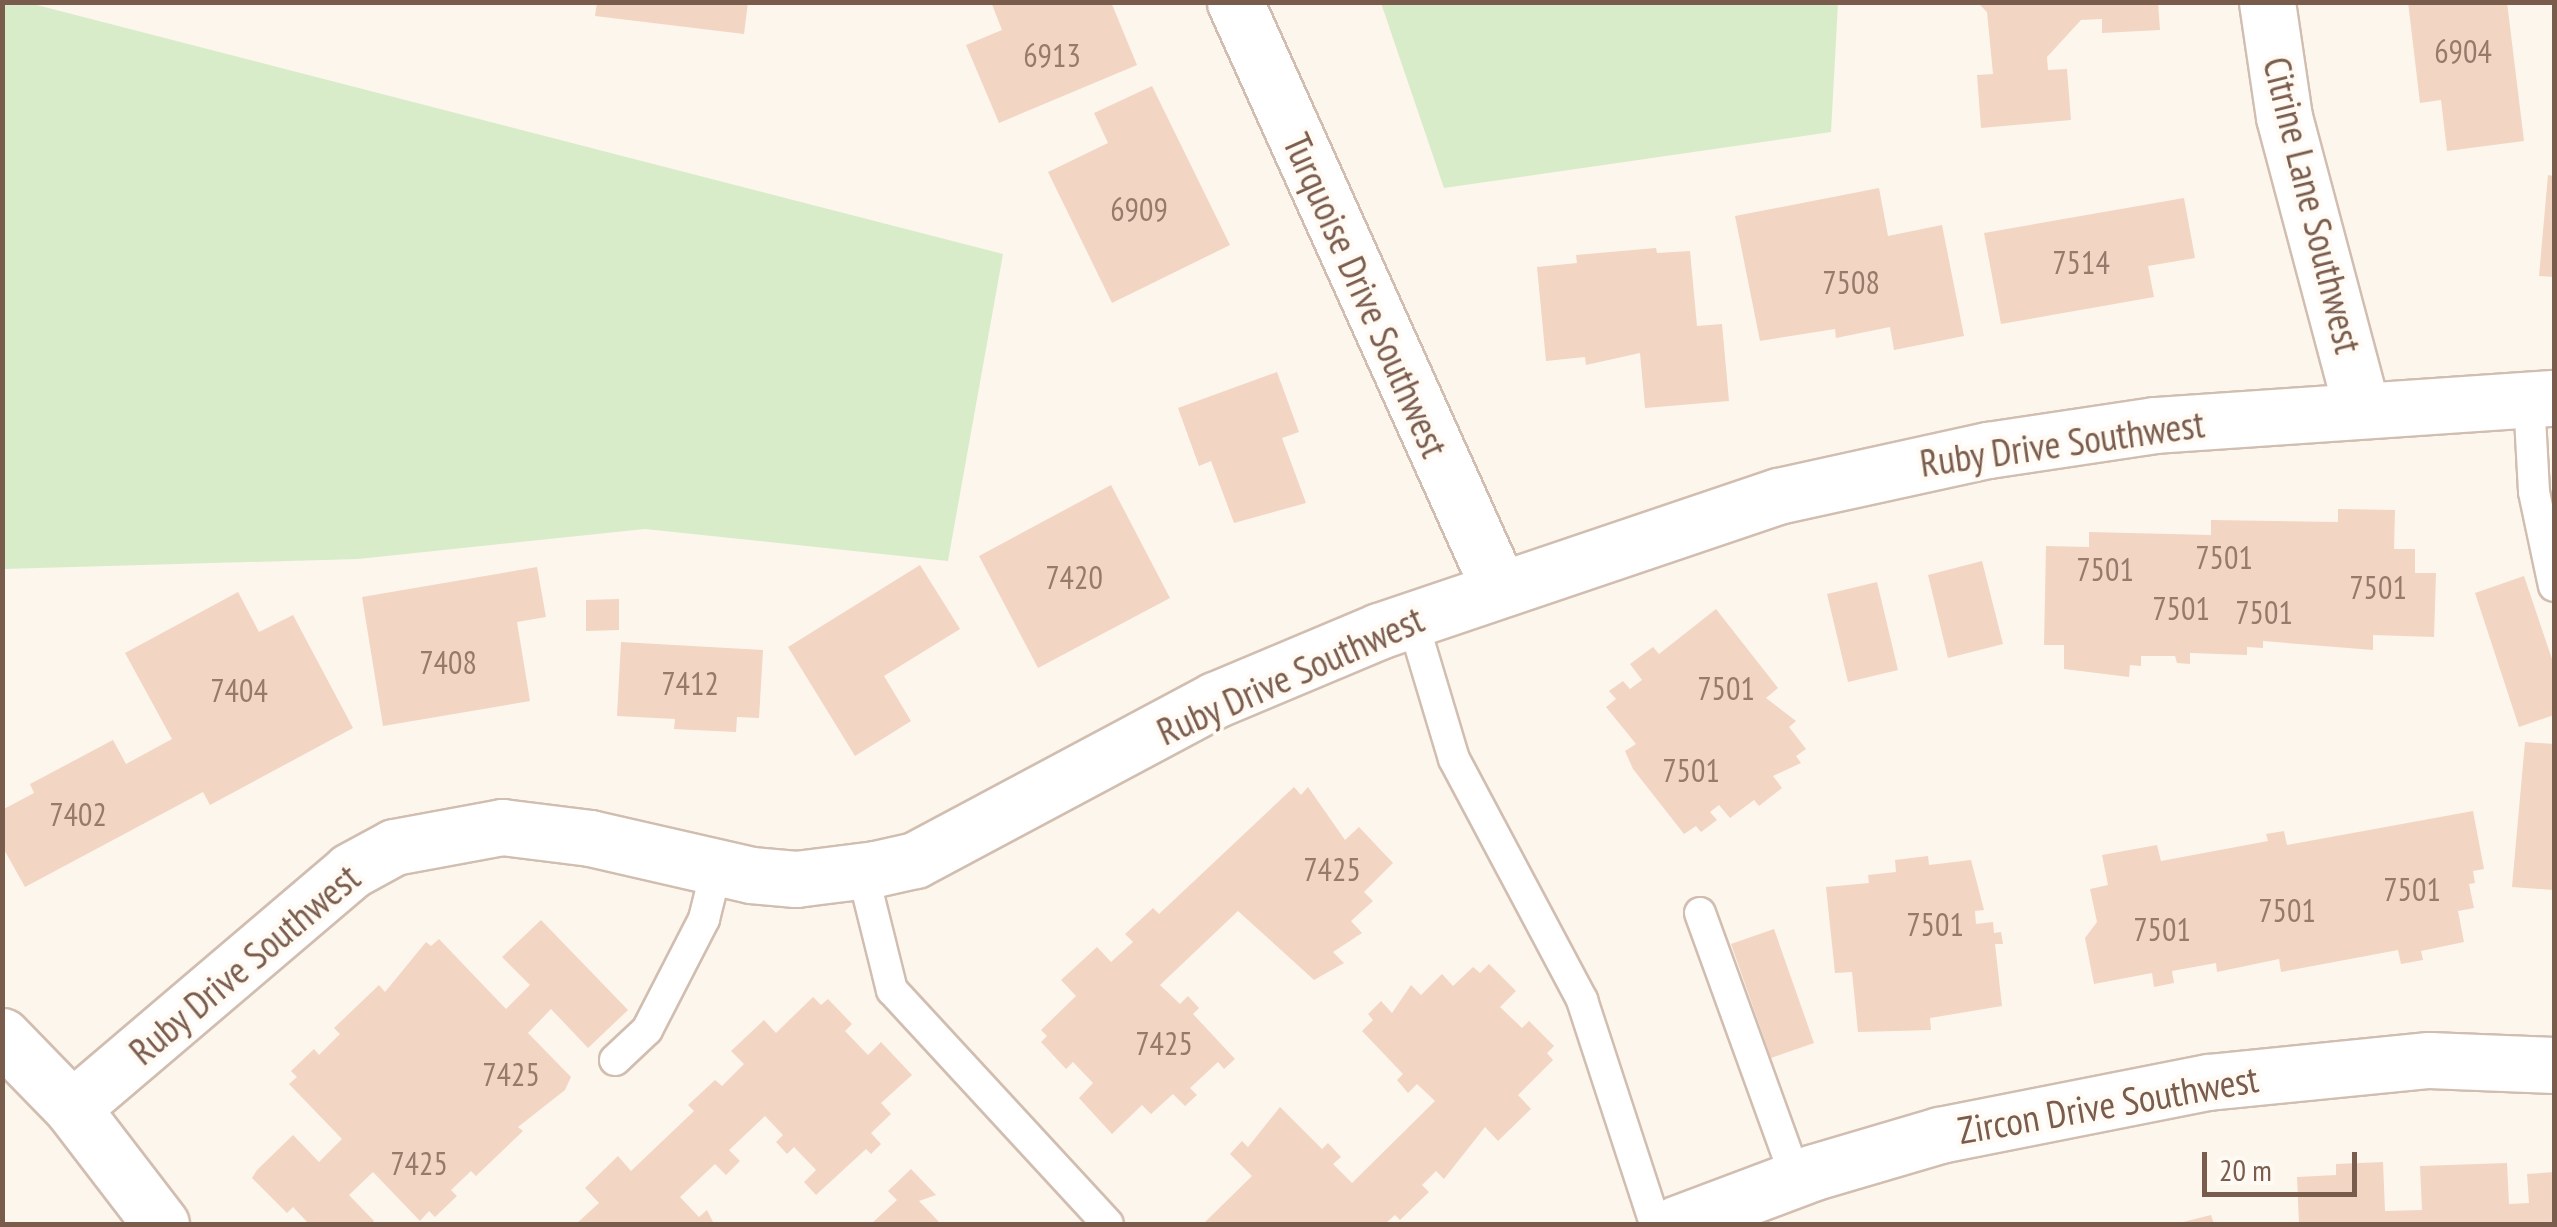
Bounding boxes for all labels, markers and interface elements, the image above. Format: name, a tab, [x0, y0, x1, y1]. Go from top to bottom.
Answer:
house number: 6904	[2434, 32, 2492, 70]
house number: 6913	[1023, 36, 1081, 74]
street label: Citrine Lane Southwest	[2254, 52, 2372, 358]
street label: Turquoise Drive Southwest	[1274, 126, 1458, 464]
house number: 6909	[1110, 190, 1168, 228]
house number: 7514	[2052, 243, 2110, 281]
house number: 7508	[1822, 263, 1880, 301]
street label: Ruby Drive Southwest	[1916, 400, 2208, 486]
house number: 7501	[2195, 538, 2253, 576]
house number: 7501	[2076, 550, 2134, 588]
house number: 7420	[1045, 558, 1103, 596]
house number: 7501	[2349, 568, 2407, 606]
house number: 7501	[2152, 589, 2210, 627]
house number: 7501	[2235, 593, 2293, 631]
street label: Ruby Drive Southwest	[1149, 596, 1431, 754]
house number: 7408	[419, 643, 477, 681]
house number: 7412	[661, 664, 719, 702]
house number: 7501	[1697, 669, 1755, 707]
house number: 7404	[210, 671, 268, 709]
house number: 7501	[1662, 751, 1720, 789]
house number: 7402	[49, 795, 107, 833]
house number: 7425	[1303, 850, 1361, 888]
street label: Ruby Drive Southwest	[119, 854, 369, 1074]
house number: 7501	[2383, 870, 2441, 908]
house number: 7501	[2258, 891, 2316, 929]
house number: 7501	[1906, 905, 1964, 943]
house number: 7501	[2133, 910, 2191, 948]
house number: 7425	[1135, 1024, 1193, 1062]
house number: 7425	[482, 1055, 540, 1093]
street label: Zircon Drive Southwest	[1954, 1055, 2262, 1153]
scale bar	[2207, 1132, 2362, 1194]
house number: 7425	[390, 1144, 448, 1182]
text: 20 m	[2219, 1150, 2272, 1189]

